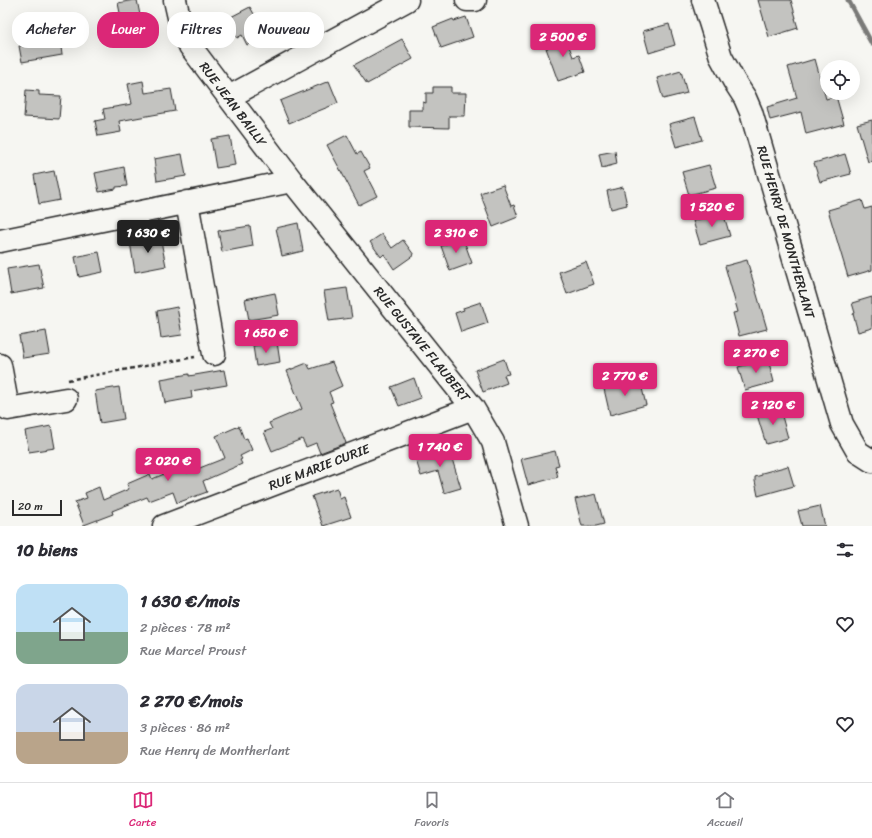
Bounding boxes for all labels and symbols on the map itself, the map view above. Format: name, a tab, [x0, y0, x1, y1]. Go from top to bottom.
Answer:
pin: 2 500 €	[526, 24, 600, 58]
street label: RUE JEAN BAILLY	[193, 57, 273, 152]
street label: RUE HENRY DE MONTHERLANT	[750, 143, 822, 322]
pin: 1 520 €	[675, 194, 749, 228]
pin: 1 630 €	[111, 220, 185, 254]
pin: 2 310 €	[419, 220, 493, 254]
street label: RUE GUSTAVE FLAUBERT	[368, 281, 477, 408]
pin: 1 650 €	[229, 320, 303, 354]
pin: 2 270 €	[719, 340, 793, 374]
pin: 2 770 €	[588, 363, 662, 397]
pin: 2 120 €	[736, 392, 810, 426]
pin: 1 740 €	[403, 434, 477, 468]
street label: RUE MARIE CURIE	[265, 437, 374, 497]
pin: 2 020 €	[131, 448, 205, 482]
scale bar	[12, 498, 62, 517]

